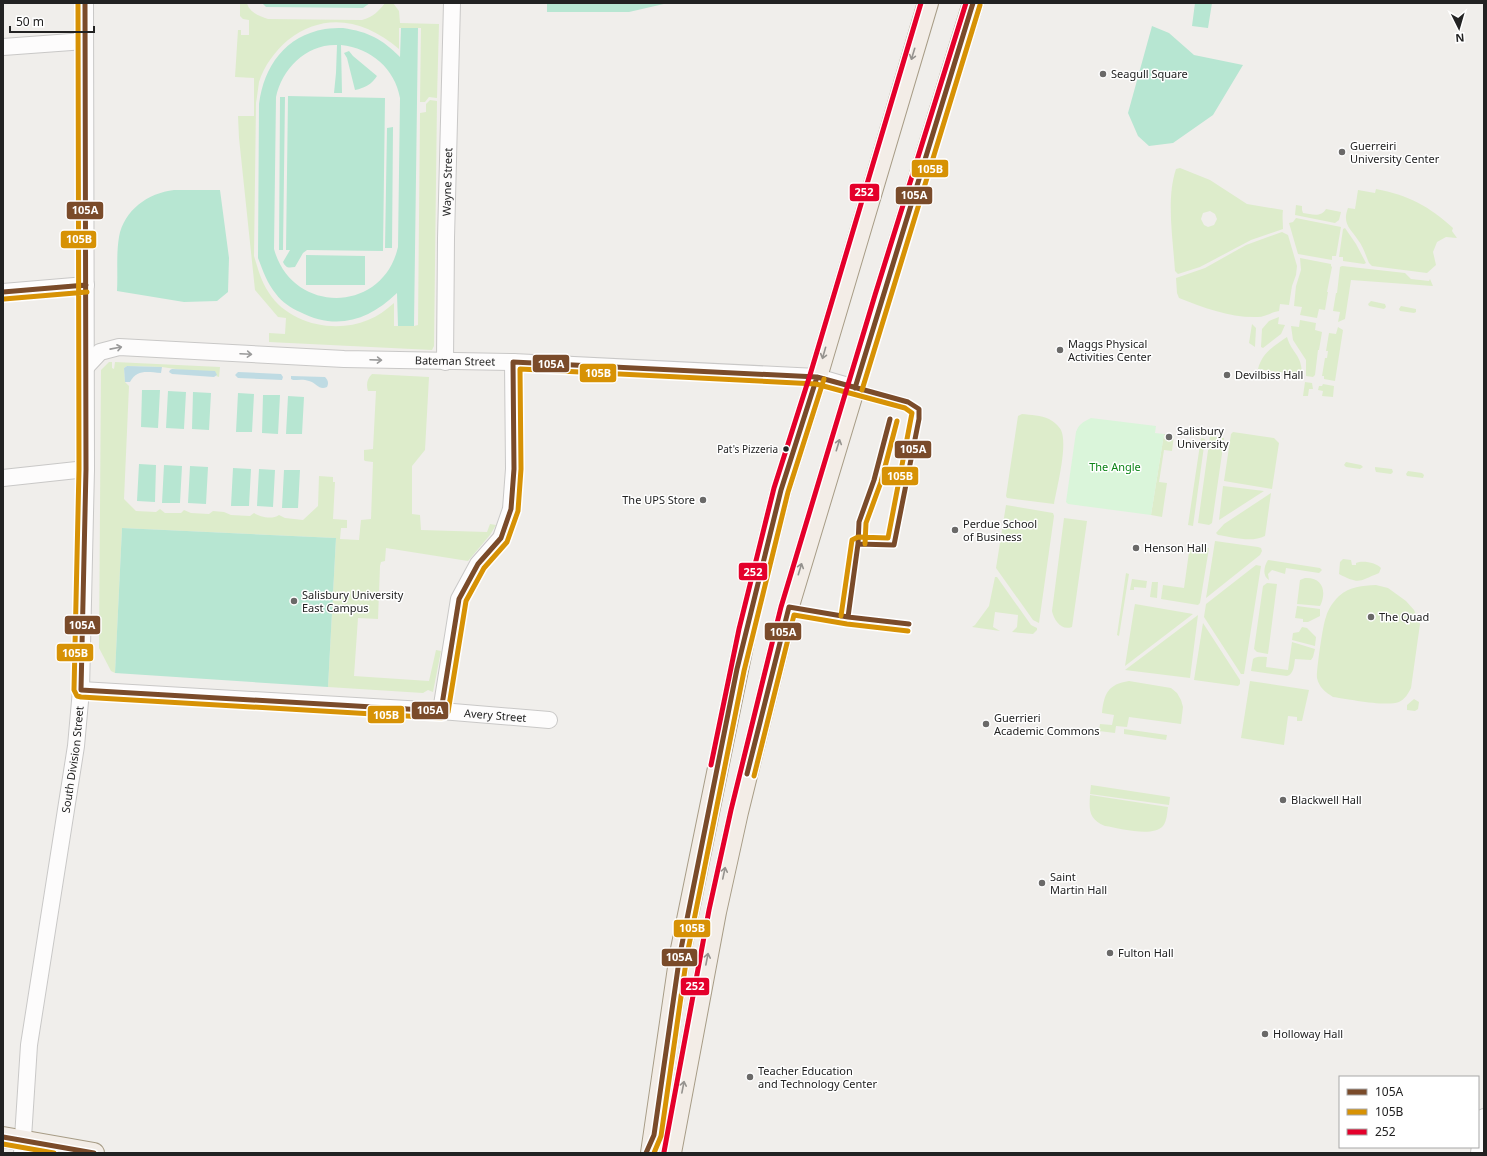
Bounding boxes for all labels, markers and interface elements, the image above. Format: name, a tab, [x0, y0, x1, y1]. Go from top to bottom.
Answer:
scale bar	[10, 8, 94, 34]
north arrow	[1439, 8, 1479, 48]
text: 50 m	[16, 13, 44, 30]
text: N	[1455, 31, 1465, 46]
one-way arrow	[909, 47, 916, 60]
place label: Seagull Square	[1111, 66, 1188, 81]
marker: Seagull Square	[1098, 69, 1108, 79]
place label: Guerreiri University Center	[1350, 138, 1440, 166]
marker: Guerreiri University Center	[1337, 147, 1347, 157]
street label: Wayne Street	[439, 148, 455, 216]
line badge: 105B	[911, 159, 949, 178]
text: 105B	[917, 161, 943, 176]
line badge: 252	[849, 183, 880, 202]
text: 252	[855, 184, 873, 199]
line badge: 105A	[895, 186, 933, 205]
text: 105A	[901, 187, 928, 202]
line badge: 105A	[66, 201, 104, 220]
text: 105A	[72, 202, 99, 217]
line badge: 105B	[60, 230, 97, 249]
text: 105B	[66, 231, 92, 246]
place label: Maggs Physical Activities Center	[1068, 336, 1152, 364]
one-way arrow	[110, 344, 123, 352]
marker: Maggs Physical Activities Center	[1055, 345, 1065, 355]
one-way arrow	[820, 346, 827, 359]
one-way arrow	[239, 350, 252, 357]
street label: Bateman Street	[415, 352, 495, 369]
line badge: 105A	[532, 354, 570, 373]
one-way arrow	[369, 356, 382, 364]
text: 105A	[538, 356, 565, 371]
line badge: 105B	[579, 363, 617, 383]
text: 105B	[585, 365, 611, 380]
place label: Devilbiss Hall	[1235, 367, 1303, 382]
marker: Devilbiss Hall	[1222, 370, 1232, 380]
place label: Salisbury University	[1177, 423, 1229, 451]
marker: Salisbury University	[1164, 432, 1174, 442]
one-way arrow	[835, 438, 842, 451]
line badge: 105A	[894, 440, 932, 459]
text: 105A	[900, 441, 927, 456]
place label: Pat's Pizzeria	[717, 442, 778, 456]
marker: Pat's Pizzeria	[781, 444, 791, 454]
park label: The Angle	[1089, 459, 1141, 474]
line badge: 105B	[881, 466, 919, 486]
text: 105B	[887, 468, 913, 483]
place label: The UPS Store	[622, 492, 695, 507]
marker: The UPS Store	[698, 495, 708, 505]
place label: Perdue School of Business	[963, 516, 1037, 544]
marker: Perdue School of Business	[950, 525, 960, 535]
place label: Henson Hall	[1144, 540, 1207, 555]
marker: Henson Hall	[1131, 543, 1141, 553]
line badge: 252	[738, 562, 768, 581]
one-way arrow	[797, 563, 804, 576]
text: 252	[744, 564, 762, 579]
place label: Salisbury University East Campus	[302, 587, 404, 615]
marker: Salisbury University East Campus	[289, 596, 299, 606]
place label: The Quad	[1379, 609, 1429, 624]
marker: The Quad	[1366, 612, 1376, 622]
line badge: 105A	[64, 615, 101, 635]
text: 105A	[69, 617, 96, 632]
line badge: 105A	[764, 622, 802, 641]
text: 105A	[770, 624, 797, 639]
line badge: 105B	[56, 643, 94, 662]
text: 105B	[62, 645, 88, 660]
line badge: 105A	[411, 701, 449, 720]
text: 105A	[417, 702, 444, 717]
street label: South Division Street	[58, 705, 87, 814]
line badge: 105B	[367, 705, 405, 724]
street label: Avery Street	[463, 705, 527, 725]
text: 105B	[373, 707, 399, 722]
place label: Guerrieri Academic Commons	[994, 710, 1100, 738]
marker: Guerrieri Academic Commons	[981, 719, 991, 729]
place label: Blackwell Hall	[1291, 792, 1362, 807]
marker: Blackwell Hall	[1278, 795, 1288, 805]
one-way arrow	[721, 867, 729, 880]
place label: Saint Martin Hall	[1050, 869, 1107, 897]
marker: Saint Martin Hall	[1037, 878, 1047, 888]
line badge: 105B	[673, 919, 711, 938]
text: 105B	[679, 920, 705, 935]
place label: Fulton Hall	[1118, 945, 1174, 960]
line badge: 105A	[661, 948, 698, 967]
marker: Fulton Hall	[1105, 948, 1115, 958]
text: 105A	[666, 949, 693, 964]
one-way arrow	[703, 953, 711, 966]
line badge: 252	[680, 977, 710, 996]
text: 252	[686, 978, 704, 993]
place label: Holloway Hall	[1273, 1026, 1343, 1041]
marker: Holloway Hall	[1260, 1029, 1270, 1039]
place label: Teacher Education and Technology Center	[758, 1063, 878, 1091]
marker: Teacher Education and Technology Center	[745, 1072, 755, 1082]
legend	[1339, 1076, 1479, 1148]
one-way arrow	[680, 1081, 688, 1094]
text: 105A	[1375, 1083, 1404, 1100]
text: 105B	[1375, 1103, 1404, 1120]
text: 252	[1375, 1123, 1396, 1140]

